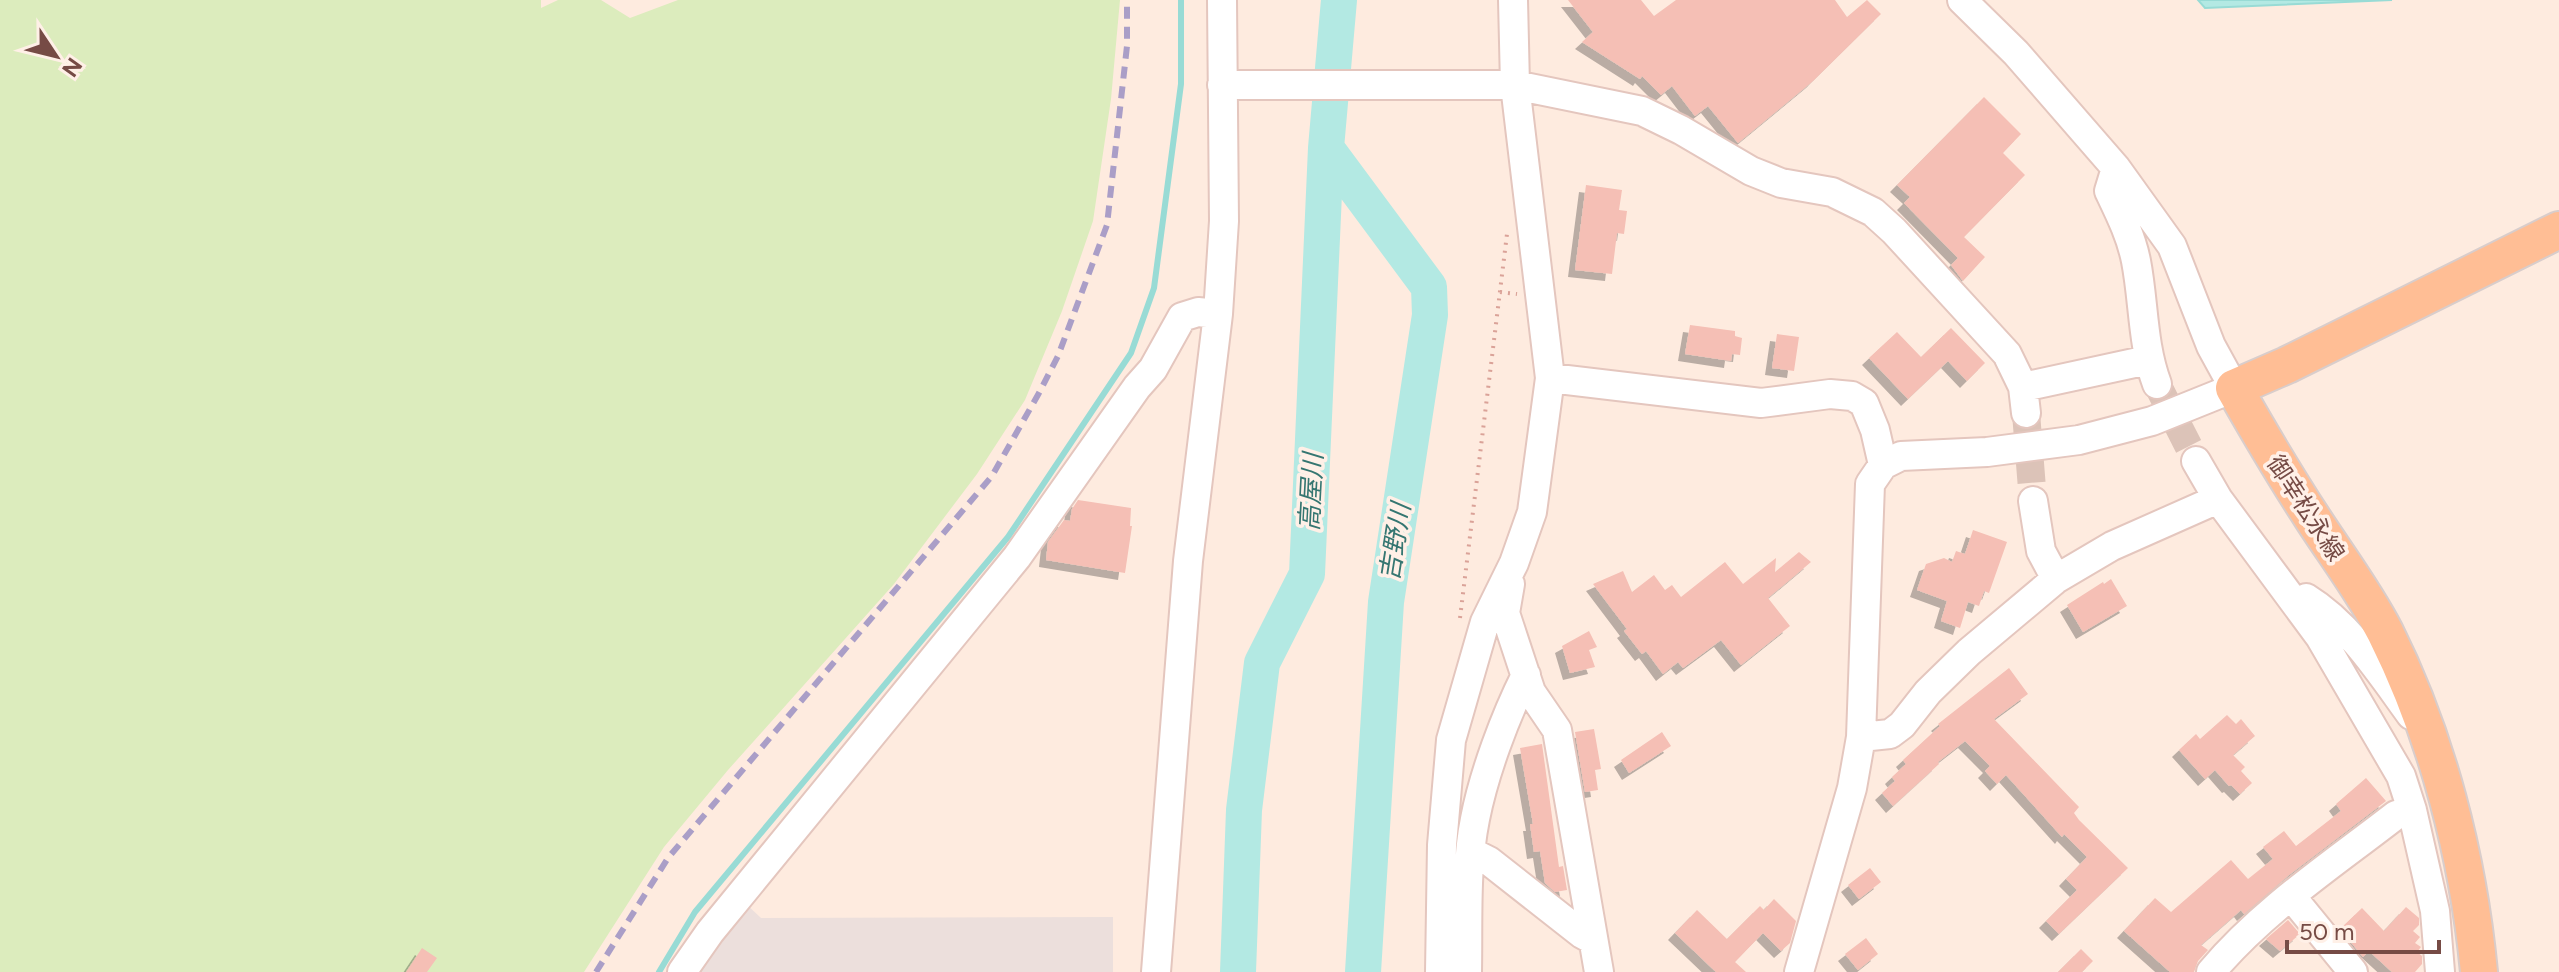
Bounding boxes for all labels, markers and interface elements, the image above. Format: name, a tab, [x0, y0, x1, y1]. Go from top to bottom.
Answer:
north arrow	[16, 16, 96, 96]
text: N	[56, 52, 88, 82]
water label: 高屋川	[1293, 449, 1329, 532]
street label: 御幸松永線	[2261, 450, 2351, 566]
water label: 吉野川	[1373, 498, 1417, 583]
scale bar	[2287, 904, 2439, 954]
text: 50 m	[2299, 917, 2355, 946]

